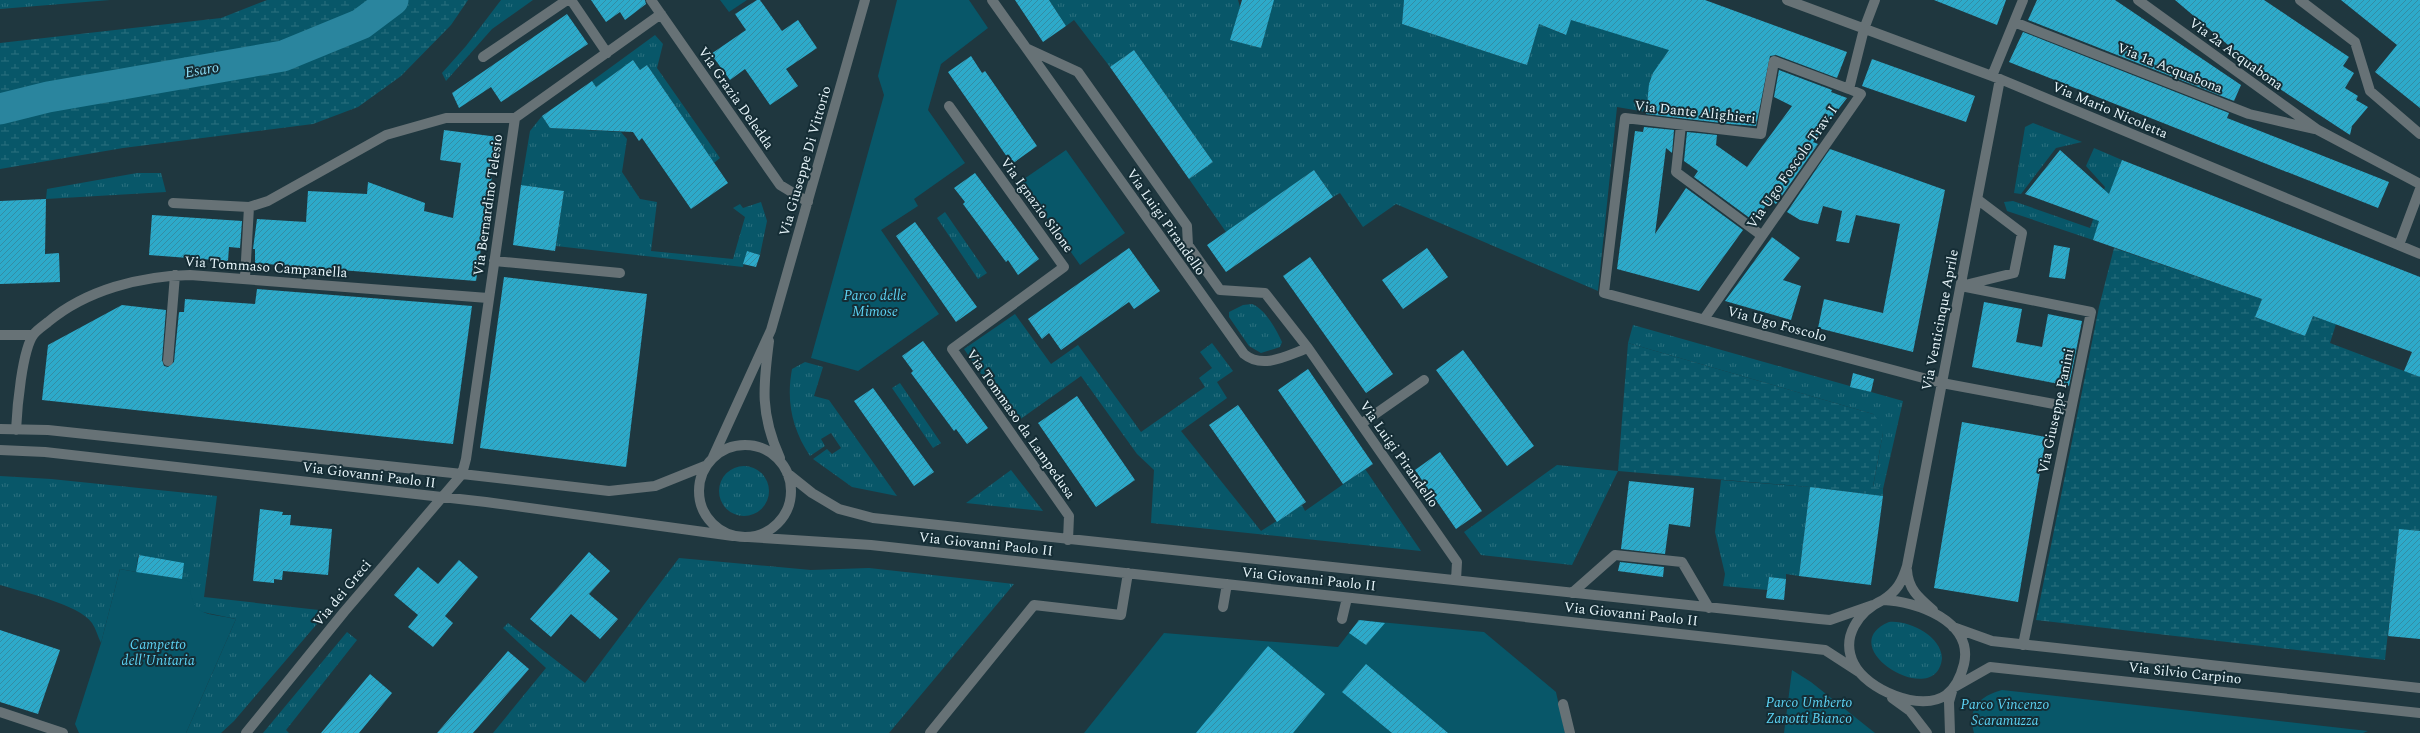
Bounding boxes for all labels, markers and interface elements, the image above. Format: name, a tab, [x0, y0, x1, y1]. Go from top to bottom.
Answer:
street label: Via 2a Acquabona	[2184, 13, 2288, 96]
street label: Via 1a Acquabona	[2114, 37, 2226, 99]
street label: Via Grazia Deledda	[693, 43, 779, 154]
water label: Esaro	[183, 56, 221, 84]
street label: Via Mario Nicoletta	[2049, 76, 2171, 144]
street label: Via Giuseppe Di Vittorio	[773, 83, 837, 239]
street label: Via Dante Alighieri	[1633, 95, 1757, 129]
street label: Via Ugo Foscolo Trav. I	[1741, 101, 1843, 233]
street label: Via Bernardino Telesio	[468, 133, 508, 277]
street label: Via Ignazio Silone	[995, 153, 1079, 257]
street label: Via Luigi Pirandello	[1121, 164, 1211, 280]
street label: Via Venticinque Aprile	[1916, 247, 1964, 392]
street label: Via Tommaso Campanella	[184, 251, 348, 283]
park label: Parco delle Mimose	[843, 285, 907, 322]
street label: Via Ugo Foscolo	[1725, 301, 1829, 347]
street label: Via Tommaso da Lampedusa	[961, 345, 1081, 503]
street label: Via Giuseppe Panini	[2032, 346, 2080, 476]
street label: Via Luigi Pirandello	[1354, 396, 1444, 512]
street label: Via Giovanni Paolo II	[301, 456, 437, 494]
street label: Via Giovanni Paolo II	[918, 527, 1054, 561]
street label: Via dei Greci	[308, 555, 376, 631]
street label: Via Giovanni Paolo II	[1241, 562, 1377, 596]
street label: Via Giovanni Paolo II	[1563, 597, 1699, 631]
park label: Campetto dell'Unitaria	[121, 634, 195, 671]
street label: Via Silvio Carpino	[2127, 657, 2243, 689]
park label: Parco Umberto Zanotti Bianco	[1766, 692, 1852, 729]
park label: Parco Vincenzo Scaramuzza	[1961, 694, 2049, 731]

